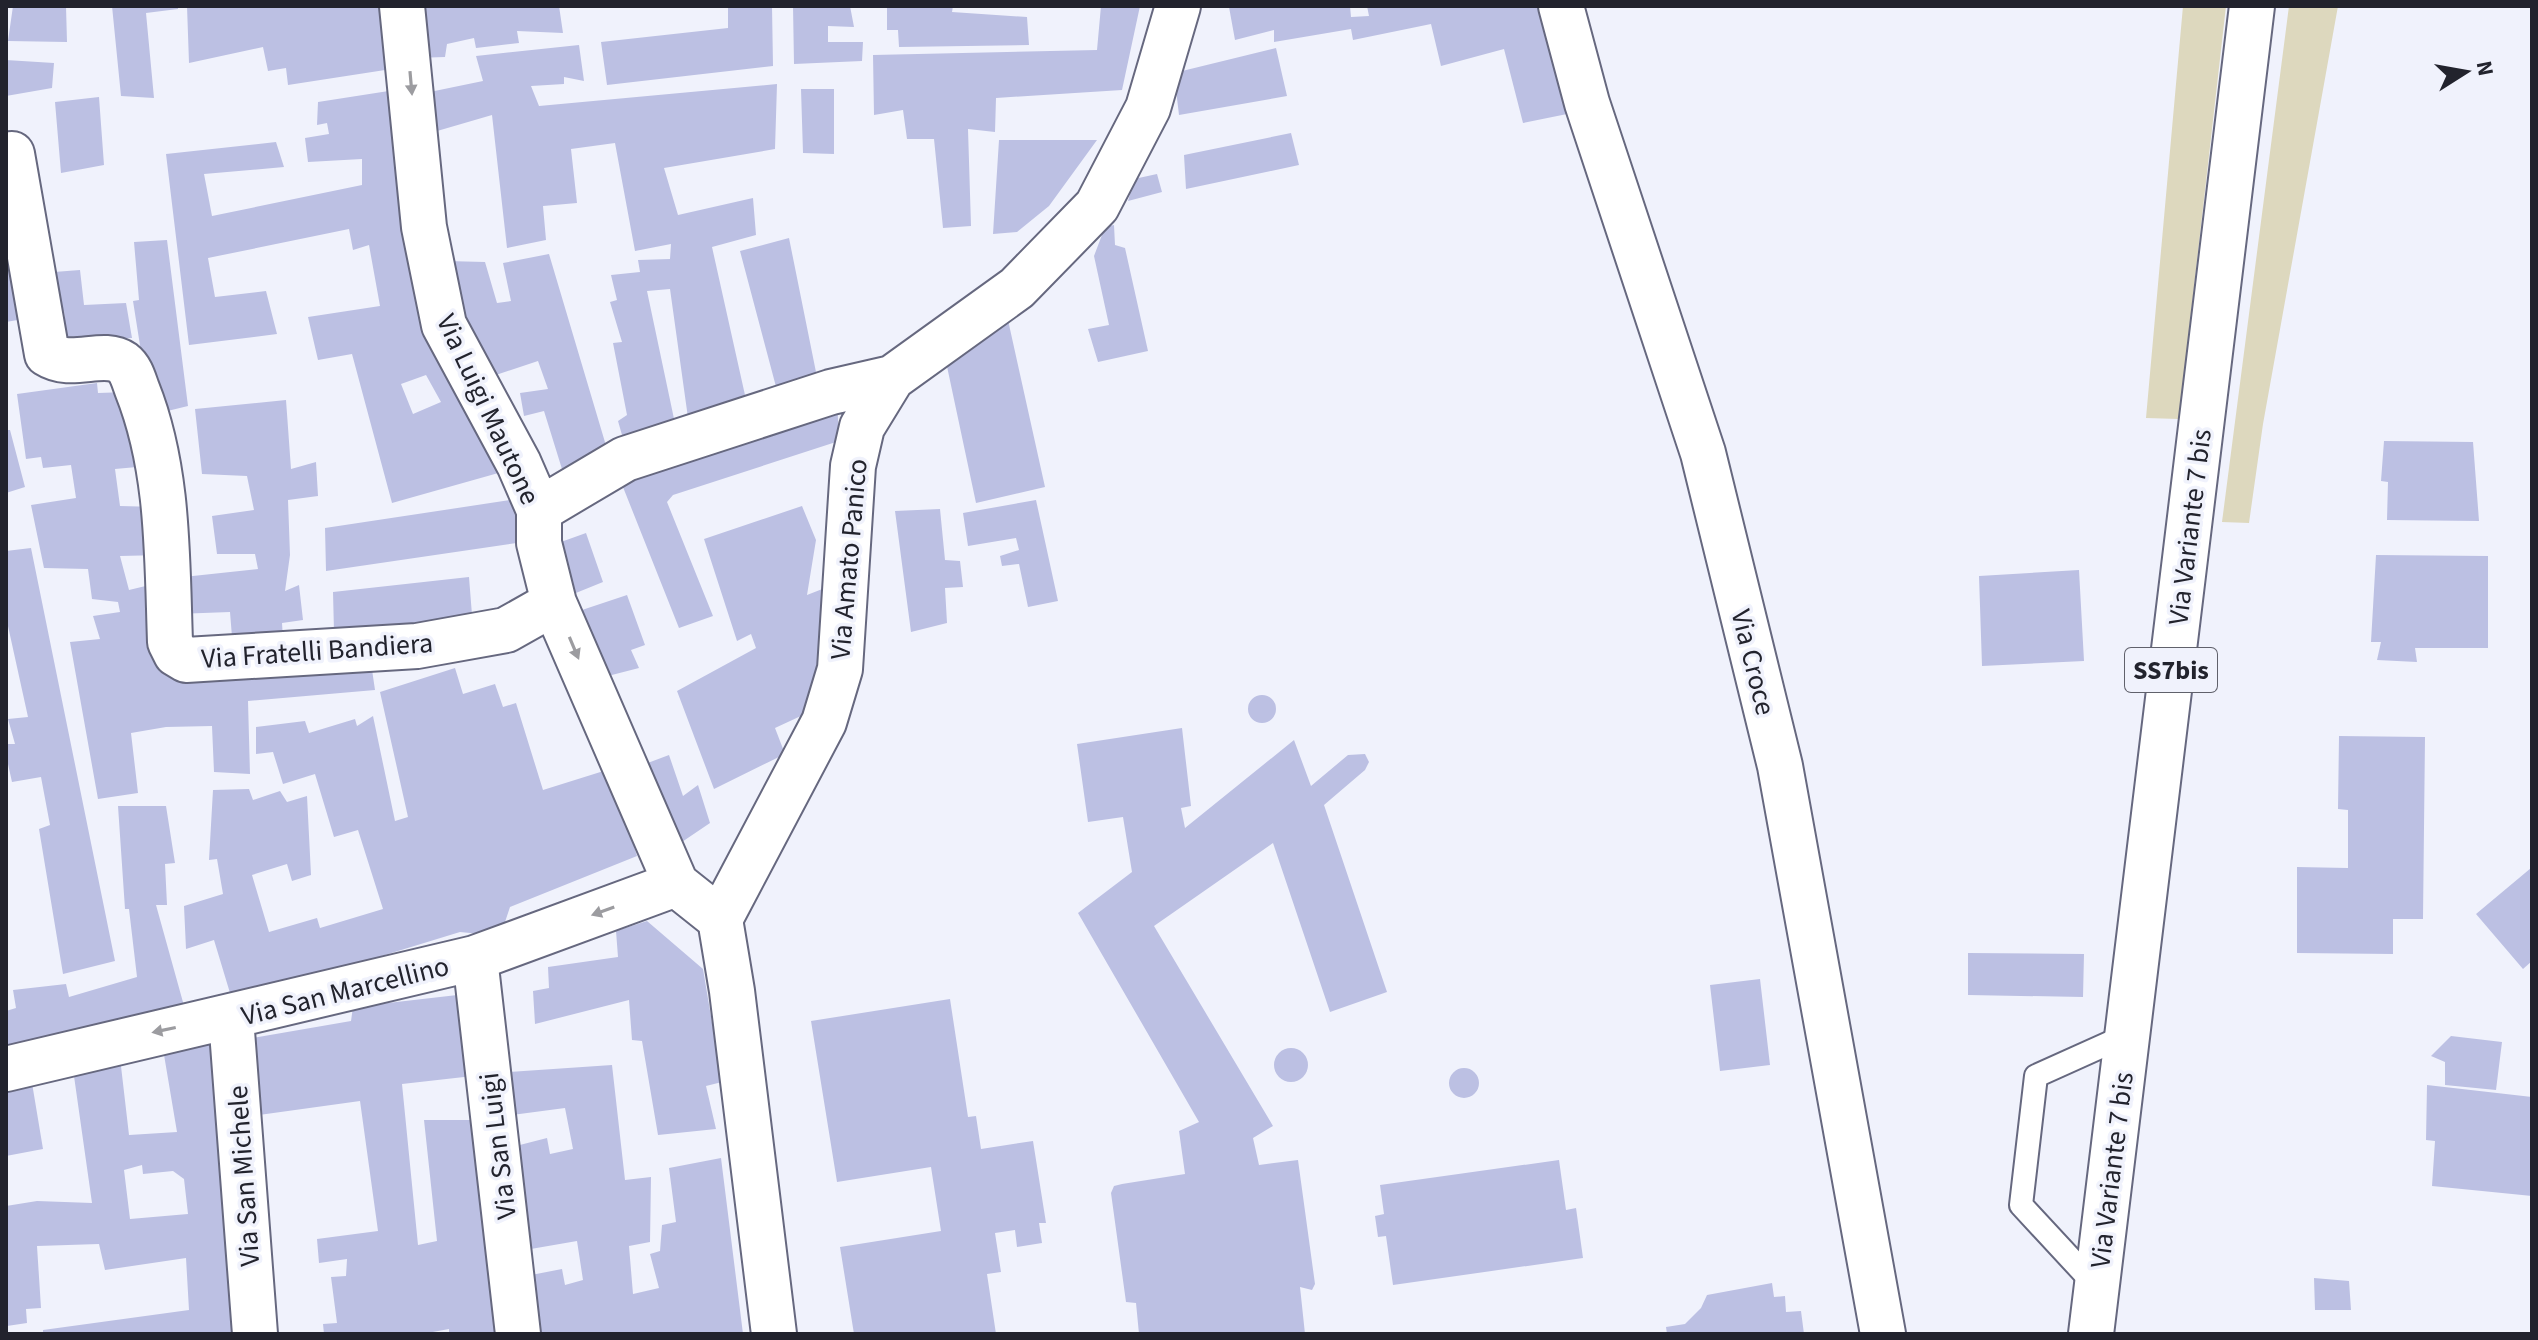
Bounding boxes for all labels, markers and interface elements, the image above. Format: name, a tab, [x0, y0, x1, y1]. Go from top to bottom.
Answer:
north arrow	[2426, 32, 2506, 112]
text: N	[2468, 58, 2502, 79]
one-way arrow	[404, 71, 417, 96]
street label: Via Luigi Mautone	[426, 308, 550, 511]
street label: Via Variante 7 bis	[2158, 427, 2222, 627]
street label: Via Amato Panico	[820, 457, 878, 661]
street label: Via Croce	[1721, 605, 1785, 719]
street label: Via Fratelli Bandiera	[200, 623, 434, 679]
one-way arrow	[567, 636, 580, 660]
road number: SS7bis	[2125, 648, 2217, 692]
one-way arrow	[591, 905, 615, 918]
street label: Via San Marcellino	[237, 946, 453, 1036]
one-way arrow	[151, 1024, 176, 1037]
street label: Via San Luigi	[469, 1070, 527, 1221]
street label: Via Variante 7 bis	[2080, 1070, 2144, 1270]
street label: Via San Michele	[218, 1084, 270, 1268]

